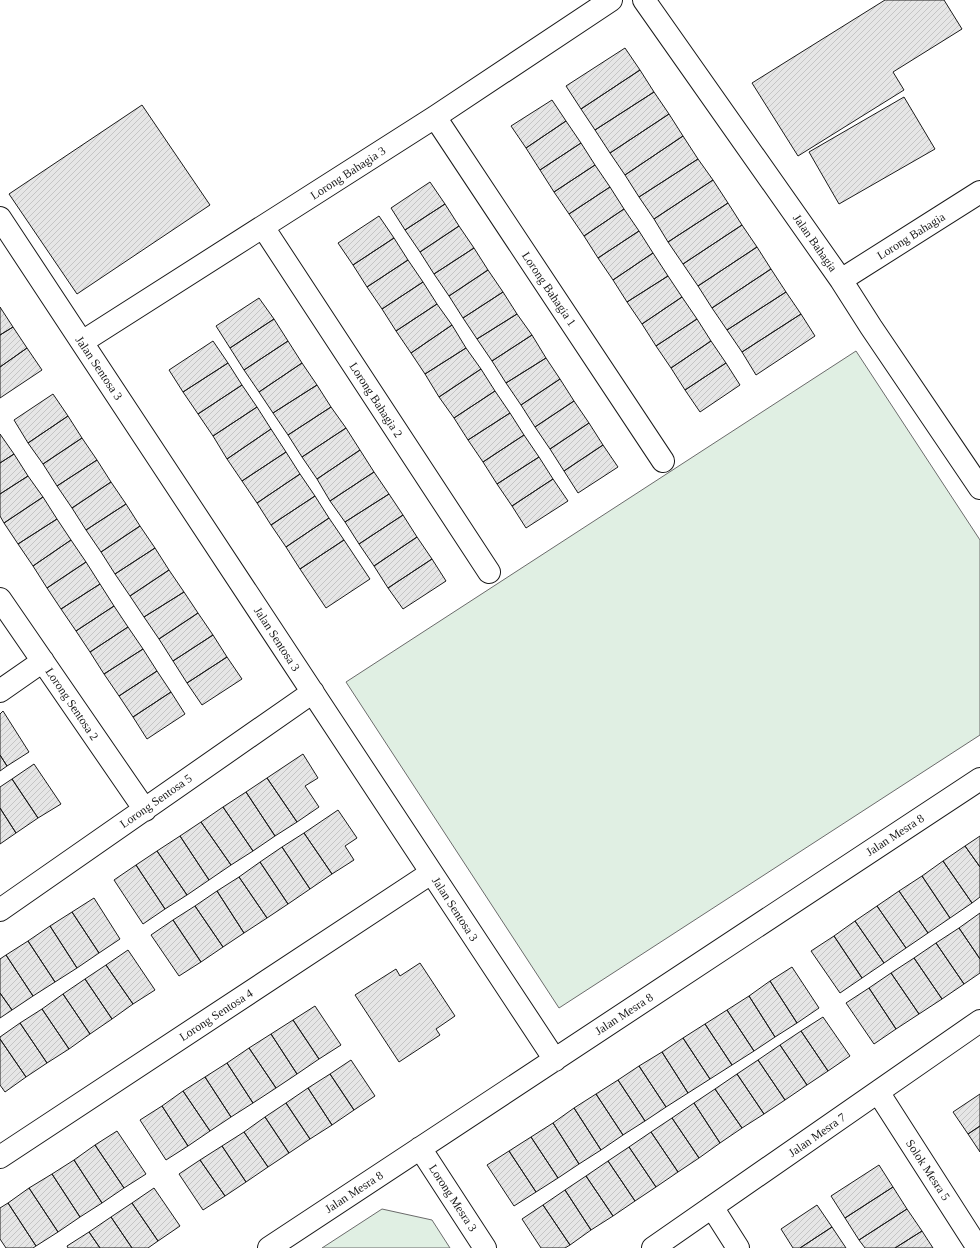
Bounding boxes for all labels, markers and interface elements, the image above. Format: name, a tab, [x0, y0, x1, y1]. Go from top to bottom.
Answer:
street label: Lorong Bahagia 3	[308, 144, 388, 202]
street label: Lorong Bahagia	[874, 209, 948, 263]
street label: Jalan Bahagia	[790, 212, 840, 275]
street label: Lorong Bahagia 1	[519, 249, 579, 329]
street label: Jalan Sentosa 3	[73, 333, 125, 403]
street label: Lorong Bahagia 2	[347, 360, 405, 440]
street label: Jalan Sentosa 3	[251, 604, 303, 674]
street label: Lorong Sentosa 2	[43, 665, 101, 743]
street label: Lorong Sentosa 5	[117, 771, 195, 831]
street label: Jalan Mesra 8	[863, 811, 927, 859]
street label: Jalan Sentosa 3	[429, 874, 481, 944]
street label: Lorong Sentosa 4	[177, 986, 255, 1044]
street label: Jalan Mesra 8	[592, 990, 656, 1038]
street label: Jalan Mesra 7	[786, 1110, 848, 1160]
street label: Solok Mesra 5	[903, 1137, 953, 1203]
street label: Lorong Mesra 3	[426, 1162, 480, 1234]
street label: Jalan Mesra 8	[322, 1168, 386, 1216]

